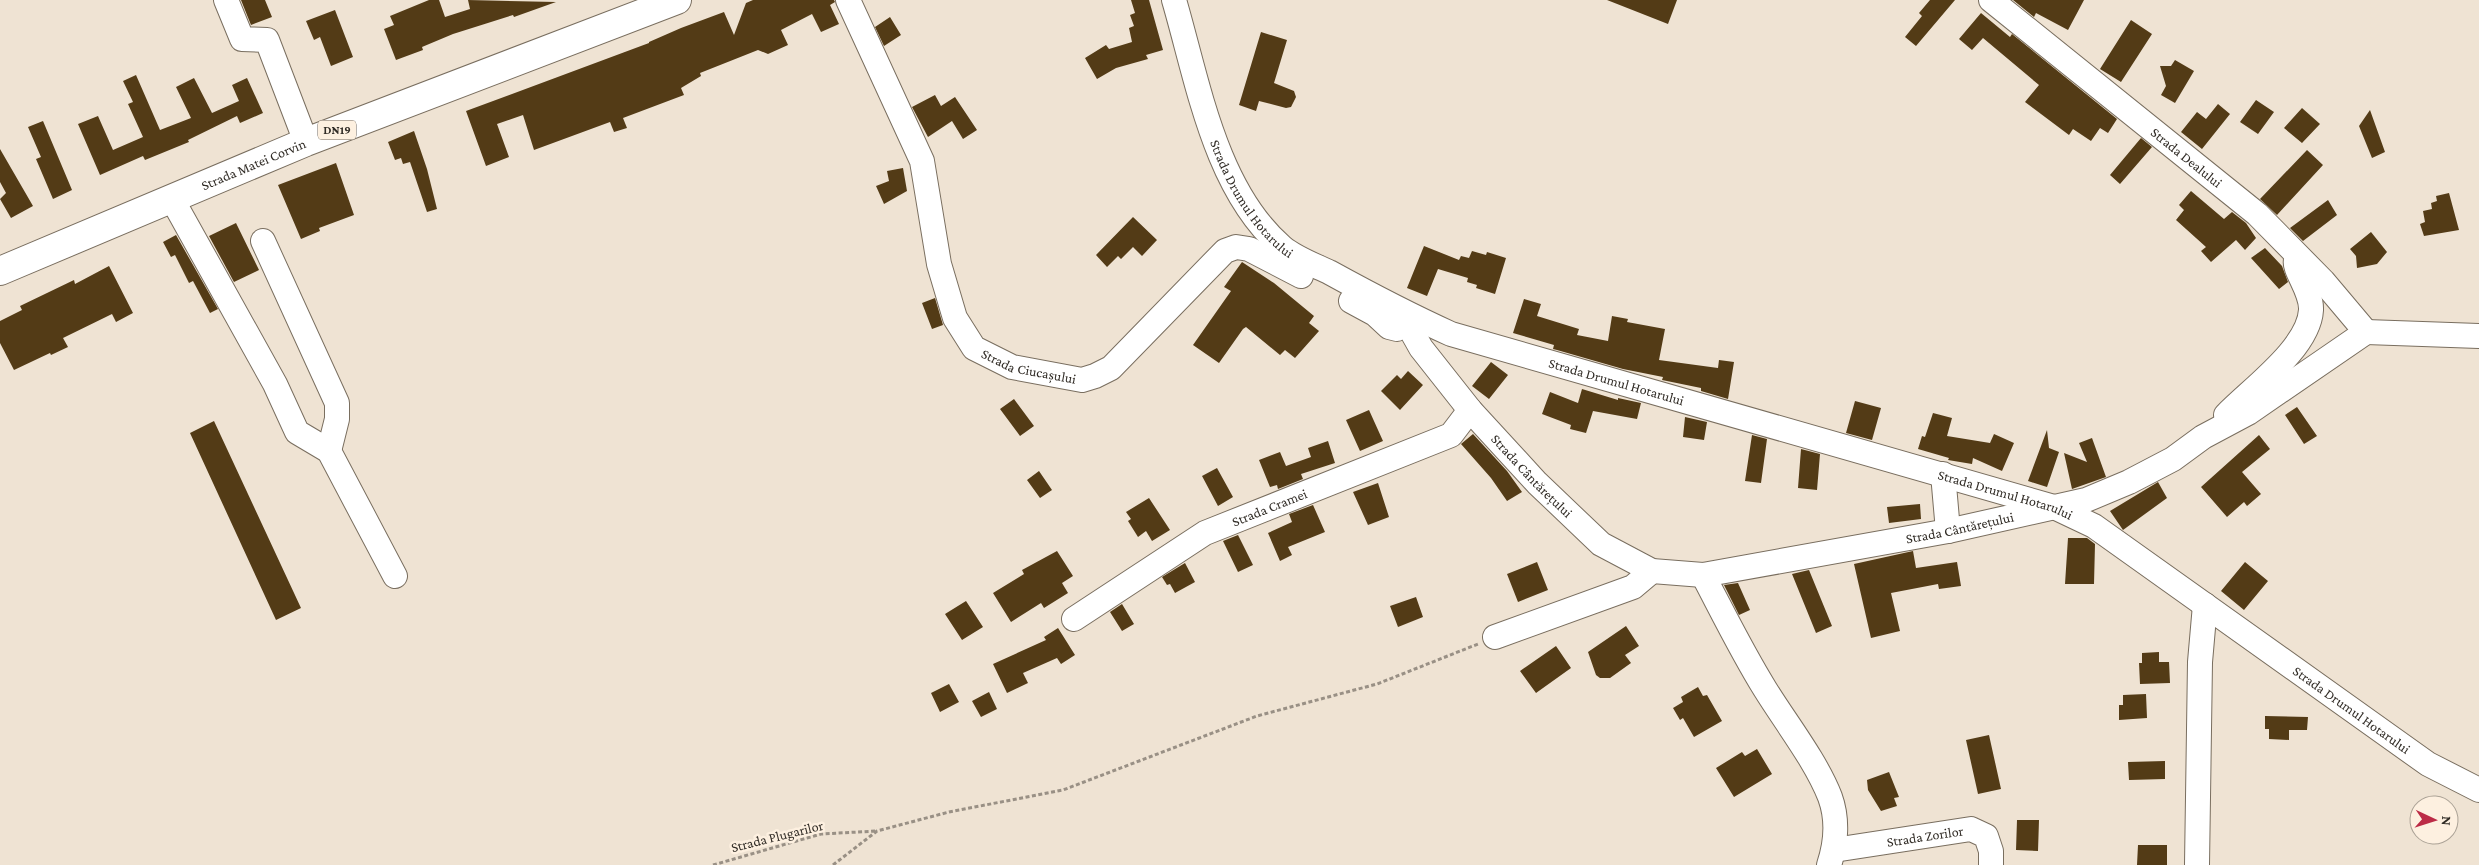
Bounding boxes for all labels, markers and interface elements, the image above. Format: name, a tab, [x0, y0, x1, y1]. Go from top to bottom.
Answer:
road number: DN19	[318, 120, 356, 140]
street label: Strada Dealului	[2148, 124, 2226, 191]
street label: Strada Matei Corvin	[199, 135, 308, 193]
street label: Strada Drumul Hotarului	[1207, 137, 1297, 261]
street label: Strada Ciucașului	[979, 345, 1078, 387]
street label: Strada Drumul Hotarului	[1547, 354, 1686, 409]
street label: Strada Cântărețului	[1488, 431, 1576, 521]
street label: Strada Drumul Hotarului	[1936, 466, 2076, 523]
street label: Strada Cramei	[1230, 485, 1310, 529]
street label: Strada Cântărețului	[1904, 508, 2015, 546]
street label: Strada Drumul Hotarului	[2290, 663, 2414, 757]
north arrow	[2409, 795, 2459, 845]
text: N	[2439, 816, 2455, 827]
street label: Strada Plugarilor	[729, 817, 825, 855]
street label: Strada Zorilor	[1885, 822, 1964, 850]

